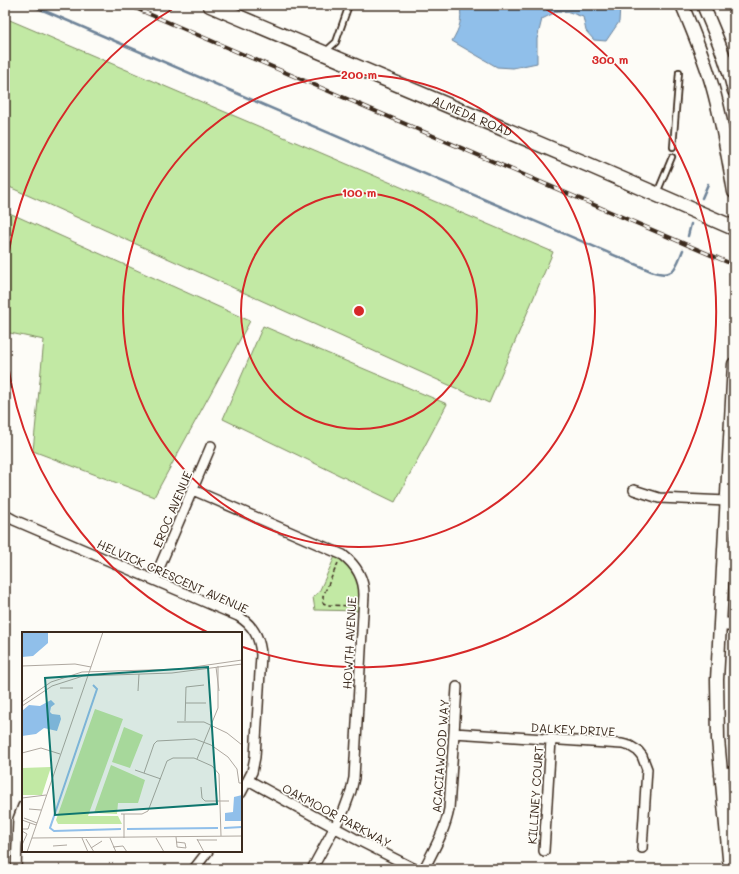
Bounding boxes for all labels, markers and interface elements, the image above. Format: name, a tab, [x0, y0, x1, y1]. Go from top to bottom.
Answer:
text: 300 m	[592, 51, 628, 67]
text: 200 m	[341, 66, 377, 82]
street label: ALMEDA ROAD	[430, 92, 515, 140]
text: 100 m	[342, 184, 376, 200]
centre of rings	[352, 304, 366, 318]
street label: EROC AVENUE	[149, 468, 195, 550]
street label: HELVICK CRESCENT AVENUE	[95, 535, 251, 617]
street label: HOWTH AVENUE	[339, 596, 359, 690]
inset map	[22, 632, 242, 852]
street label: ACACIAWOOD WAY	[428, 698, 452, 814]
street label: DALKEY DRIVE	[530, 719, 616, 739]
street label: KILLINEY COURT	[524, 745, 546, 845]
street label: OAKMOOR PARKWAY	[280, 779, 395, 851]

